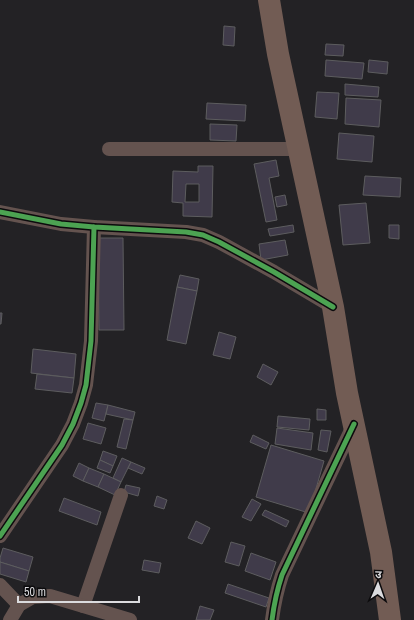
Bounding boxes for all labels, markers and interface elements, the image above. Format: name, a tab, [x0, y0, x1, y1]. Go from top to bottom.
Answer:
north arrow	[358, 564, 398, 604]
text: उ	[375, 567, 382, 581]
scale bar	[18, 578, 139, 604]
text: 50 m	[24, 584, 46, 600]

